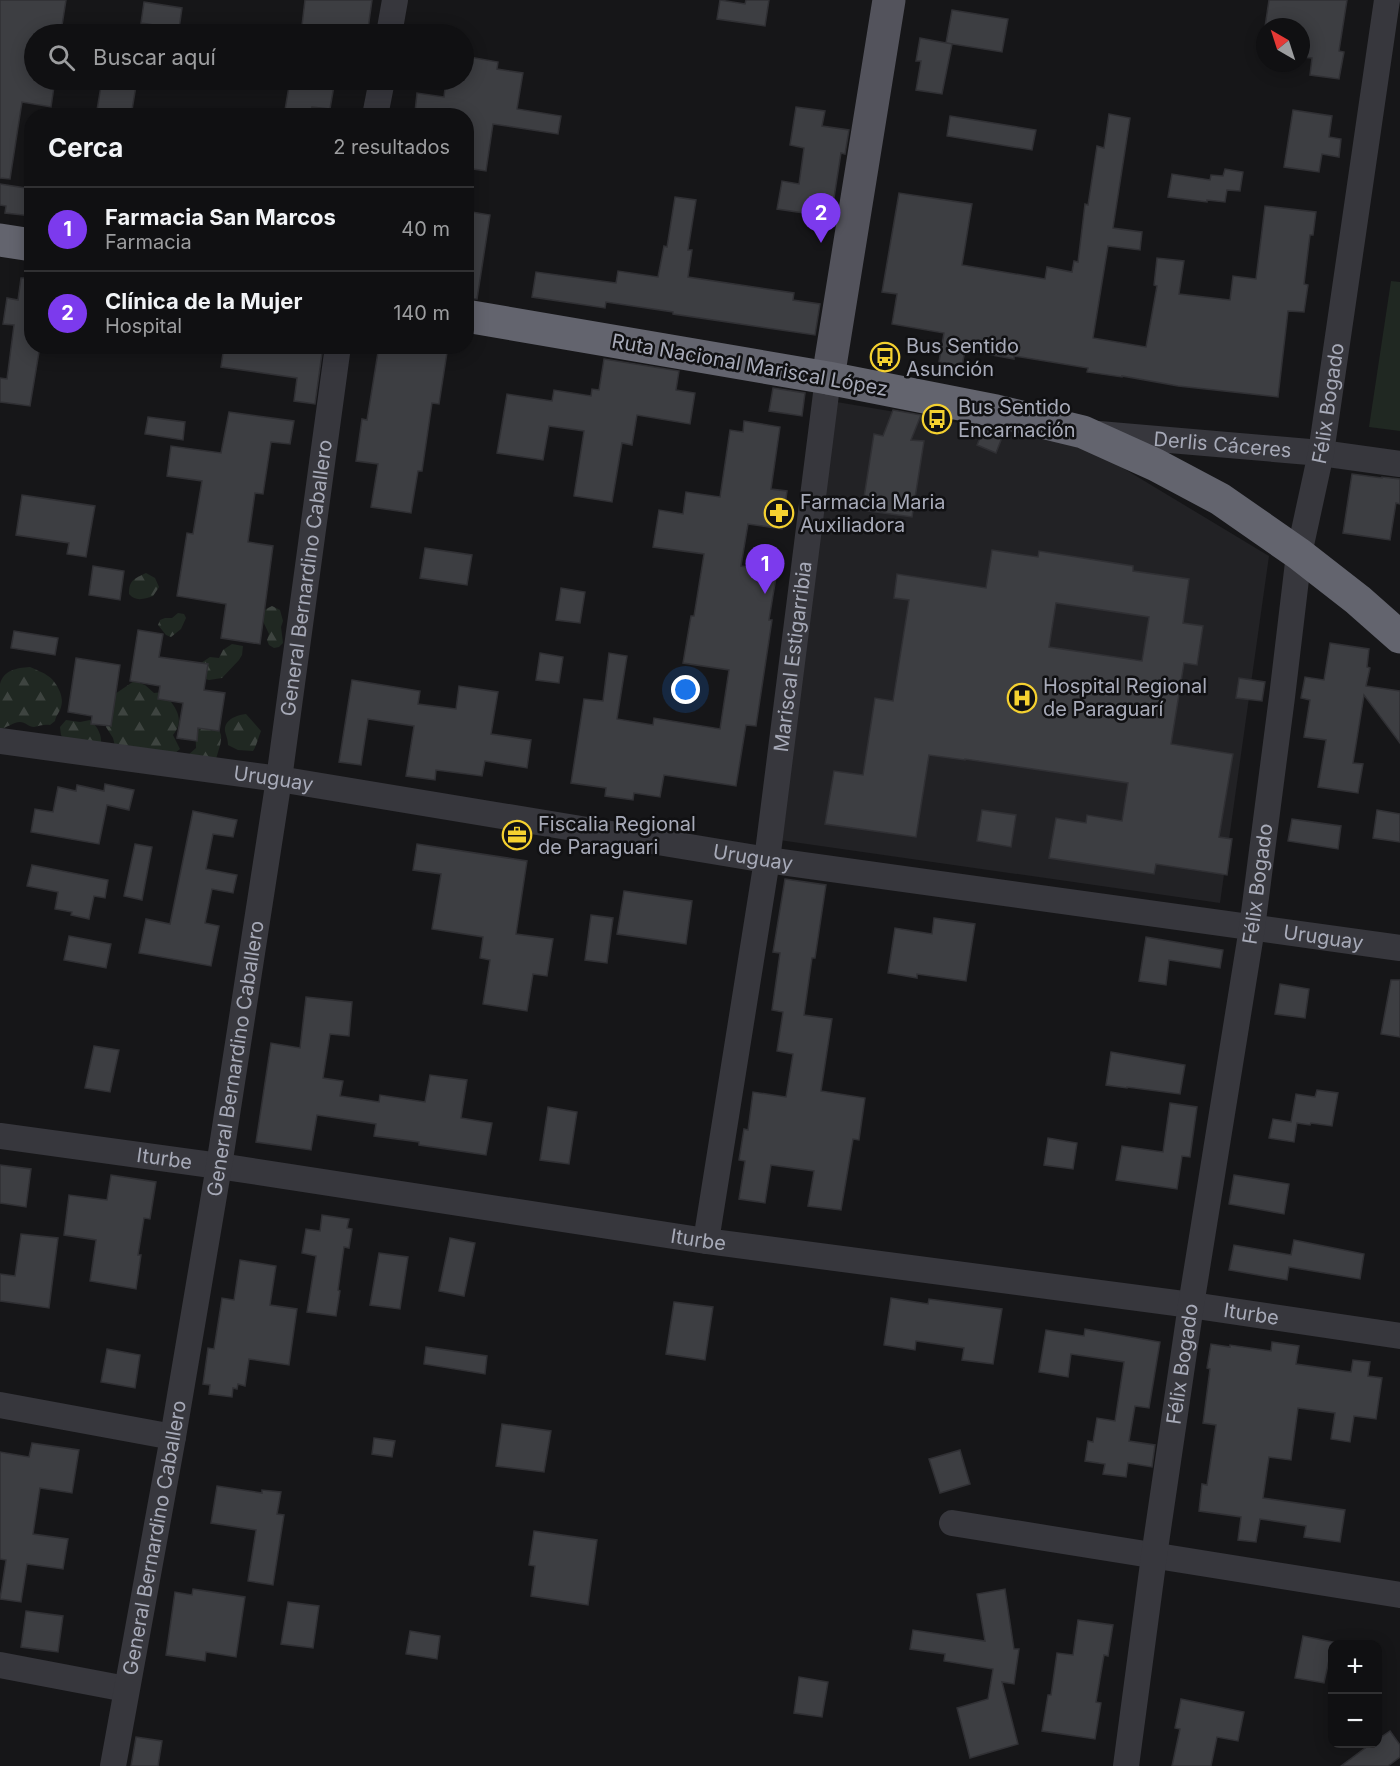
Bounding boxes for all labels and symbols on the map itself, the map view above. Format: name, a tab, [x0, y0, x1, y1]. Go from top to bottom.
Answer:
north arrow	[1256, 18, 1310, 72]
pin: 2	[802, 194, 840, 243]
street label: Ruta Nacional Mariscal López	[610, 329, 890, 401]
place label: Bus Sentido Asunción	[906, 334, 1019, 381]
bus stop icon: Bus Sentido Asunción	[869, 341, 901, 373]
street label: Félix Bogado	[1307, 341, 1349, 466]
place label: Bus Sentido Encarnación	[958, 395, 1076, 442]
bus stop icon: Bus Sentido Encarnación	[921, 403, 953, 435]
street label: Derlis Cáceres	[1153, 427, 1292, 462]
street label: General Bernardino Caballero	[276, 438, 337, 718]
place label: Farmacia Maria Auxiliadora	[800, 490, 945, 537]
pharmacy icon: Farmacia Maria Auxiliadora	[763, 497, 795, 529]
pin: 1	[746, 544, 784, 594]
street label: Mariscal Estigarribia	[769, 560, 817, 753]
place label: Hospital Regional de Paraguarí	[1043, 674, 1207, 721]
your location	[671, 675, 700, 704]
hospital icon: Hospital Regional de Paraguarí	[1006, 682, 1038, 714]
street label: Uruguay	[232, 761, 315, 797]
place label: Fiscalia Regional de Paraguari	[538, 812, 696, 859]
office icon: Fiscalia Regional de Paraguari	[501, 819, 533, 851]
street label: Félix Bogado	[1238, 822, 1277, 946]
street label: Uruguay	[711, 839, 794, 875]
street label: General Bernardino Caballero	[202, 919, 269, 1198]
street label: Uruguay	[1282, 920, 1365, 955]
street label: Iturbe	[135, 1143, 194, 1174]
street label: Iturbe	[669, 1224, 728, 1256]
street label: Iturbe	[1222, 1298, 1281, 1330]
street label: Félix Bogado	[1162, 1302, 1203, 1426]
street label: General Bernardino Caballero	[118, 1399, 191, 1677]

